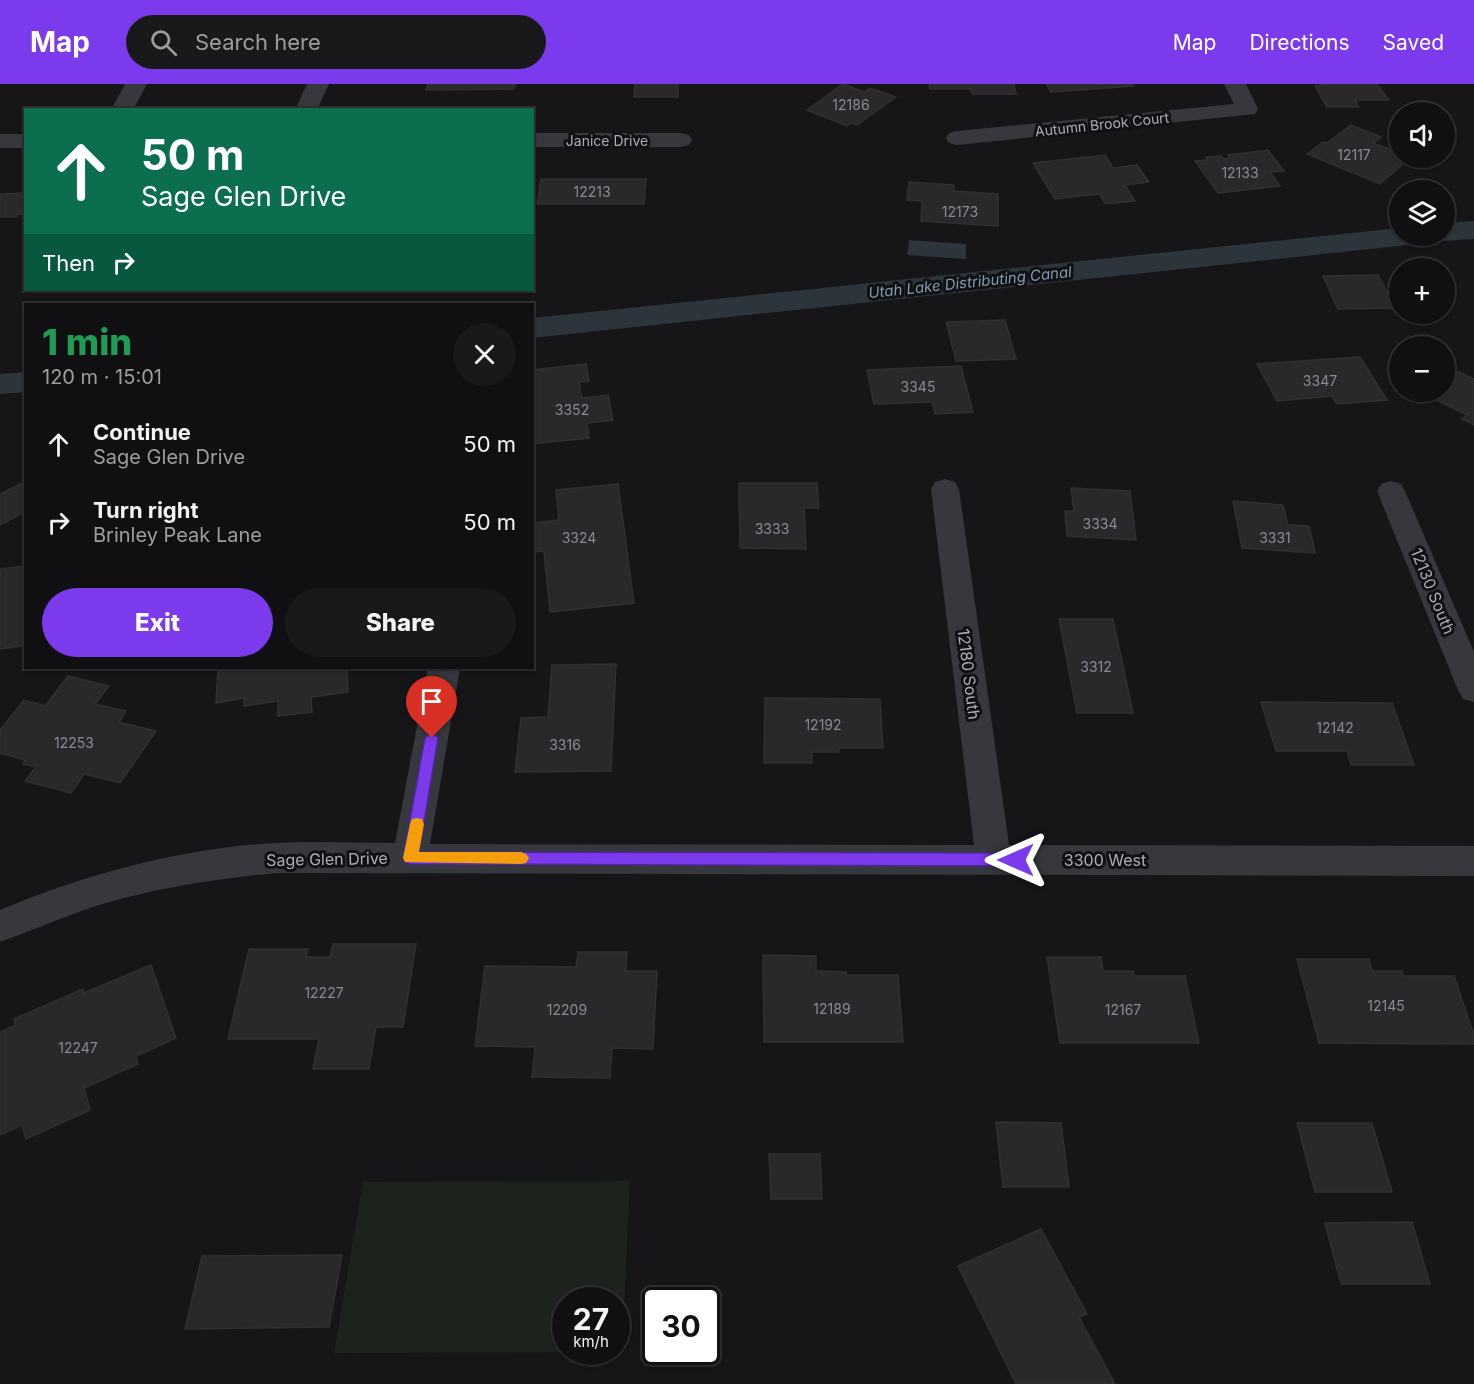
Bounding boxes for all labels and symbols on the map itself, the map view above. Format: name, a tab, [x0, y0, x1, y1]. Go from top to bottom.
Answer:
house number: 12186	[832, 96, 870, 113]
street label: Autumn Brook Court	[1034, 108, 1170, 140]
street label: Janice Drive	[566, 132, 648, 149]
house number: 12117	[1337, 146, 1371, 163]
house number: 12133	[1221, 164, 1259, 181]
house number: 12213	[573, 183, 611, 200]
house number: 12173	[942, 203, 978, 220]
water label: Utah Lake Distributing Canal	[867, 262, 1073, 302]
house number: 3347	[1303, 372, 1337, 389]
house number: 3345	[901, 378, 935, 395]
house number: 3352	[555, 401, 589, 418]
house number: 3334	[1083, 515, 1118, 532]
house number: 3333	[755, 520, 789, 537]
house number: 3324	[562, 529, 596, 546]
house number: 3331	[1259, 529, 1291, 546]
street label: 12130 South	[1407, 545, 1459, 637]
street label: 12180 South	[954, 627, 984, 721]
house number: 3312	[1080, 658, 1112, 675]
pin	[406, 676, 457, 738]
house number: 12192	[804, 716, 842, 733]
house number: 12142	[1316, 719, 1354, 736]
house number: 12253	[54, 734, 94, 751]
house number: 3316	[549, 736, 581, 753]
position arrow	[984, 828, 1048, 892]
street label: Sage Glen Drive	[266, 848, 388, 870]
street label: 3300 West	[1064, 850, 1146, 870]
house number: 12227	[304, 984, 344, 1001]
house number: 12145	[1367, 997, 1405, 1014]
house number: 12189	[813, 1000, 851, 1017]
house number: 12209	[547, 1001, 587, 1018]
house number: 12167	[1105, 1001, 1141, 1018]
house number: 12247	[58, 1039, 98, 1056]
speed limit sign: 30	[642, 1287, 720, 1365]

